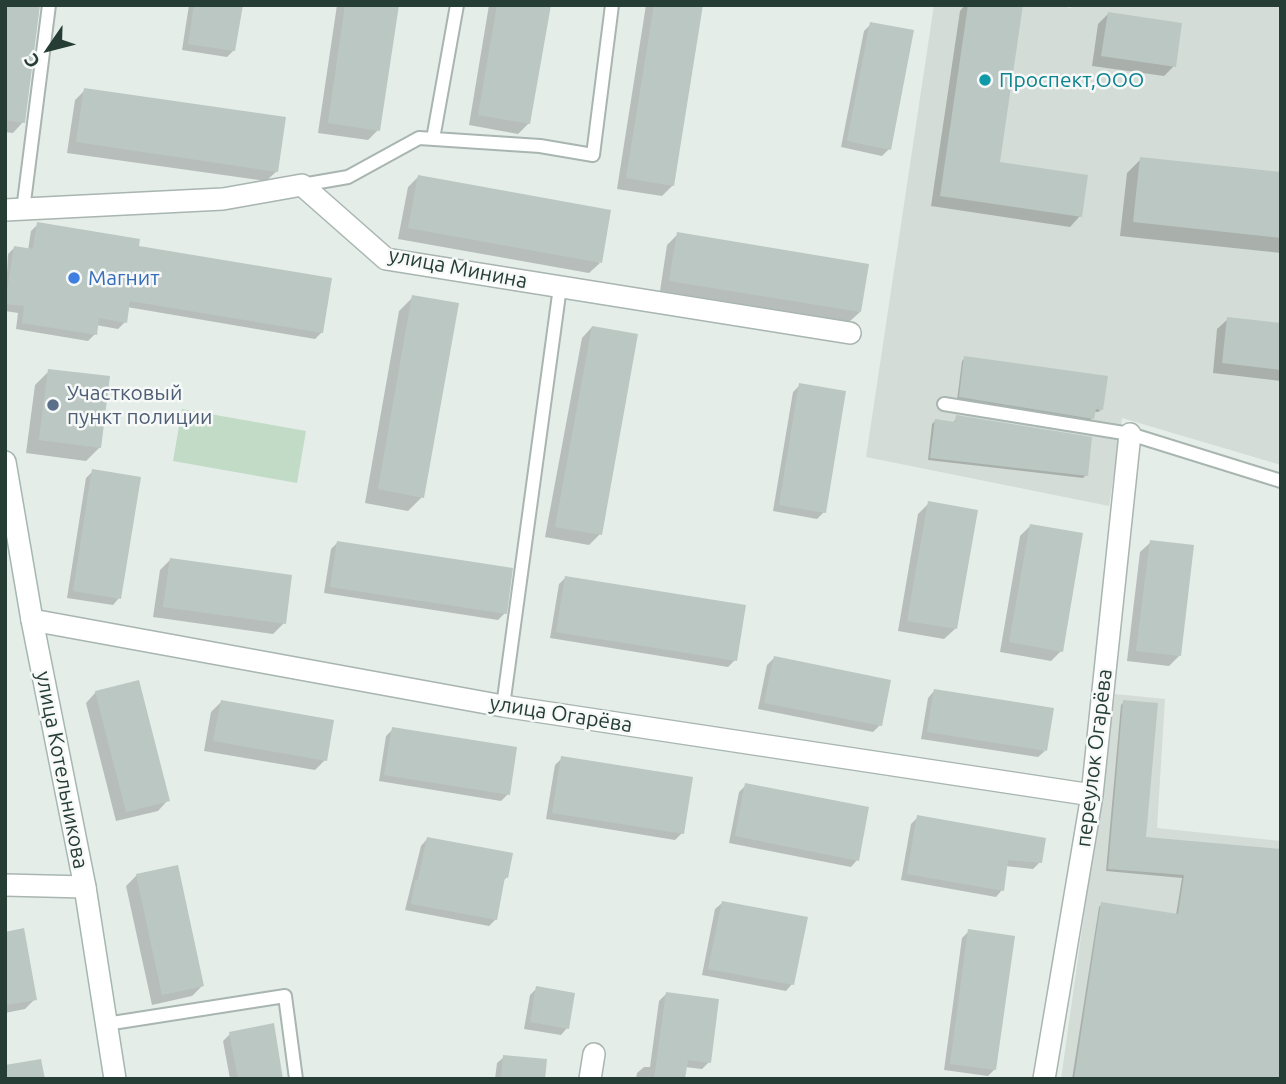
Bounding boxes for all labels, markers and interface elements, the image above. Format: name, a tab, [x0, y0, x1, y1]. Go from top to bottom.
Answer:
north arrow	[14, 14, 84, 84]
text: С	[19, 50, 44, 72]
place label: Проспект,ООО	[999, 67, 1144, 93]
marker: Проспект,ООО	[977, 72, 993, 88]
street label: улица Минина	[387, 242, 529, 294]
place label: Магнит	[88, 265, 160, 291]
marker: Магнит	[66, 270, 82, 286]
place label: Участковый пункт полиции	[67, 380, 213, 430]
marker: Участковый пункт полиции	[45, 397, 61, 413]
street label: переулок Огарёва	[1071, 667, 1117, 849]
street label: улица Котельникова	[30, 669, 94, 871]
street label: улица Огарёва	[488, 690, 634, 738]

